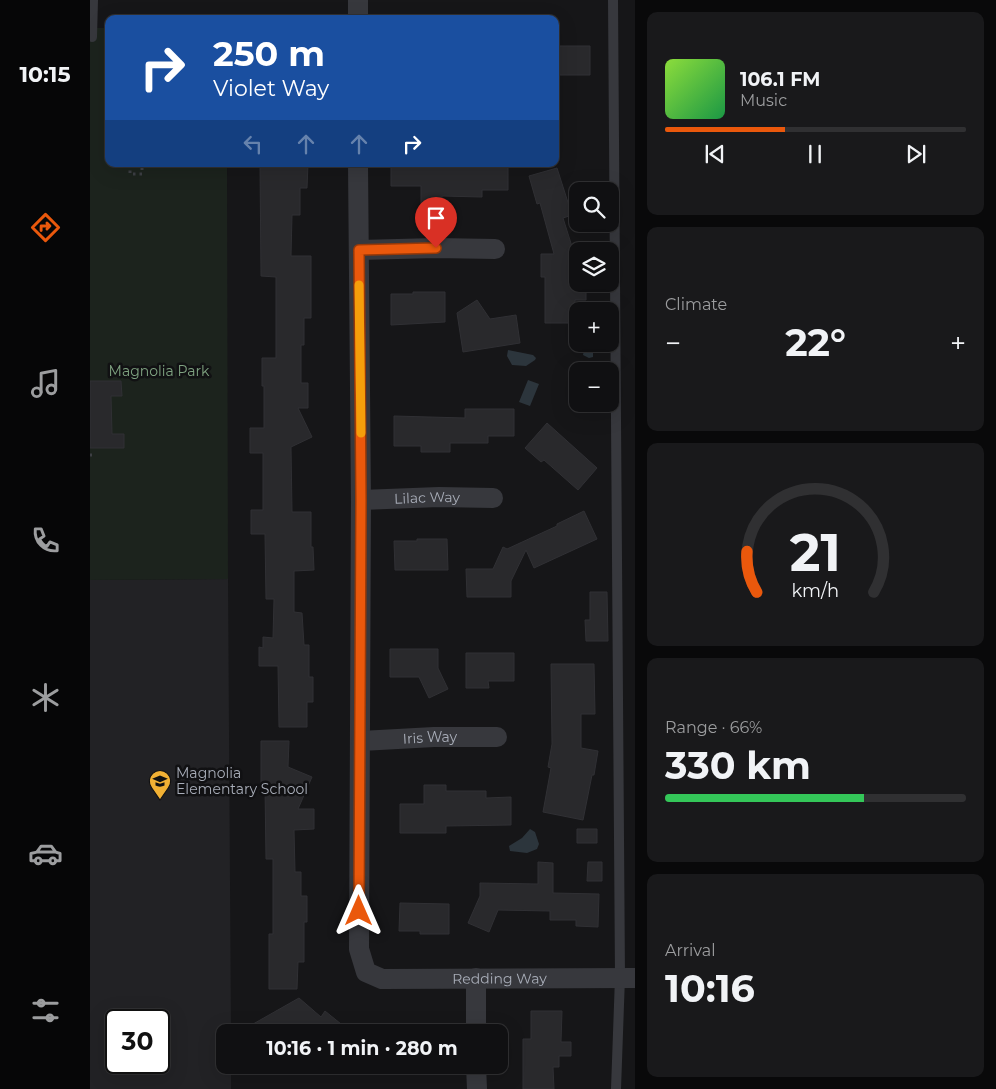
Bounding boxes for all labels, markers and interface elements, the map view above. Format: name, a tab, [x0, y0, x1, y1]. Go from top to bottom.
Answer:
text: 250 m	[213, 32, 325, 75]
icon: right	[130, 35, 195, 100]
text: 10:15	[19, 61, 71, 88]
text: 106.1 FM	[740, 68, 820, 91]
text: Violet Way	[213, 75, 329, 102]
text: Music	[740, 91, 787, 110]
icon: left	[239, 130, 267, 158]
icon: ahead	[292, 130, 320, 158]
icon: ahead	[345, 130, 373, 158]
icon: right	[398, 130, 426, 158]
icon: previous	[701, 140, 729, 168]
icon: pause	[801, 140, 829, 168]
icon: next	[902, 140, 930, 168]
map controls	[569, 182, 619, 412]
button: search	[569, 182, 619, 232]
pin	[415, 197, 457, 248]
icon: arrive	[422, 204, 450, 232]
icon: directions	[28, 210, 63, 245]
button: layers	[569, 242, 619, 292]
text: Climate	[665, 295, 727, 314]
button: +	[569, 302, 619, 352]
text: 22°	[785, 319, 846, 366]
text: −	[665, 326, 681, 360]
text: +	[950, 326, 966, 360]
park label: Magnolia Park	[109, 362, 210, 380]
button: −	[569, 362, 619, 412]
icon: music	[28, 366, 63, 401]
street label: Lilac Way	[394, 488, 461, 508]
text: 21	[790, 521, 841, 584]
icon: phone	[28, 523, 63, 558]
text: km/h	[792, 580, 839, 601]
icon: climate	[28, 680, 63, 715]
text: Range · 66%	[665, 718, 762, 737]
street label: Iris Way	[402, 728, 458, 748]
text: 330 km	[665, 742, 811, 789]
place label: Magnolia Elementary School	[176, 764, 308, 798]
school or university icon: Magnolia Elementary School	[148, 769, 172, 800]
icon: car	[28, 836, 63, 871]
position arrow	[332, 884, 384, 936]
text: Arrival	[665, 941, 715, 960]
text: 10:16	[665, 965, 755, 1012]
street label: Redding Way	[452, 969, 547, 988]
icon: filters	[28, 993, 63, 1028]
speed limit sign: 30	[105, 1009, 170, 1074]
text: 10:16 · 1 min · 280 m	[266, 1037, 458, 1060]

